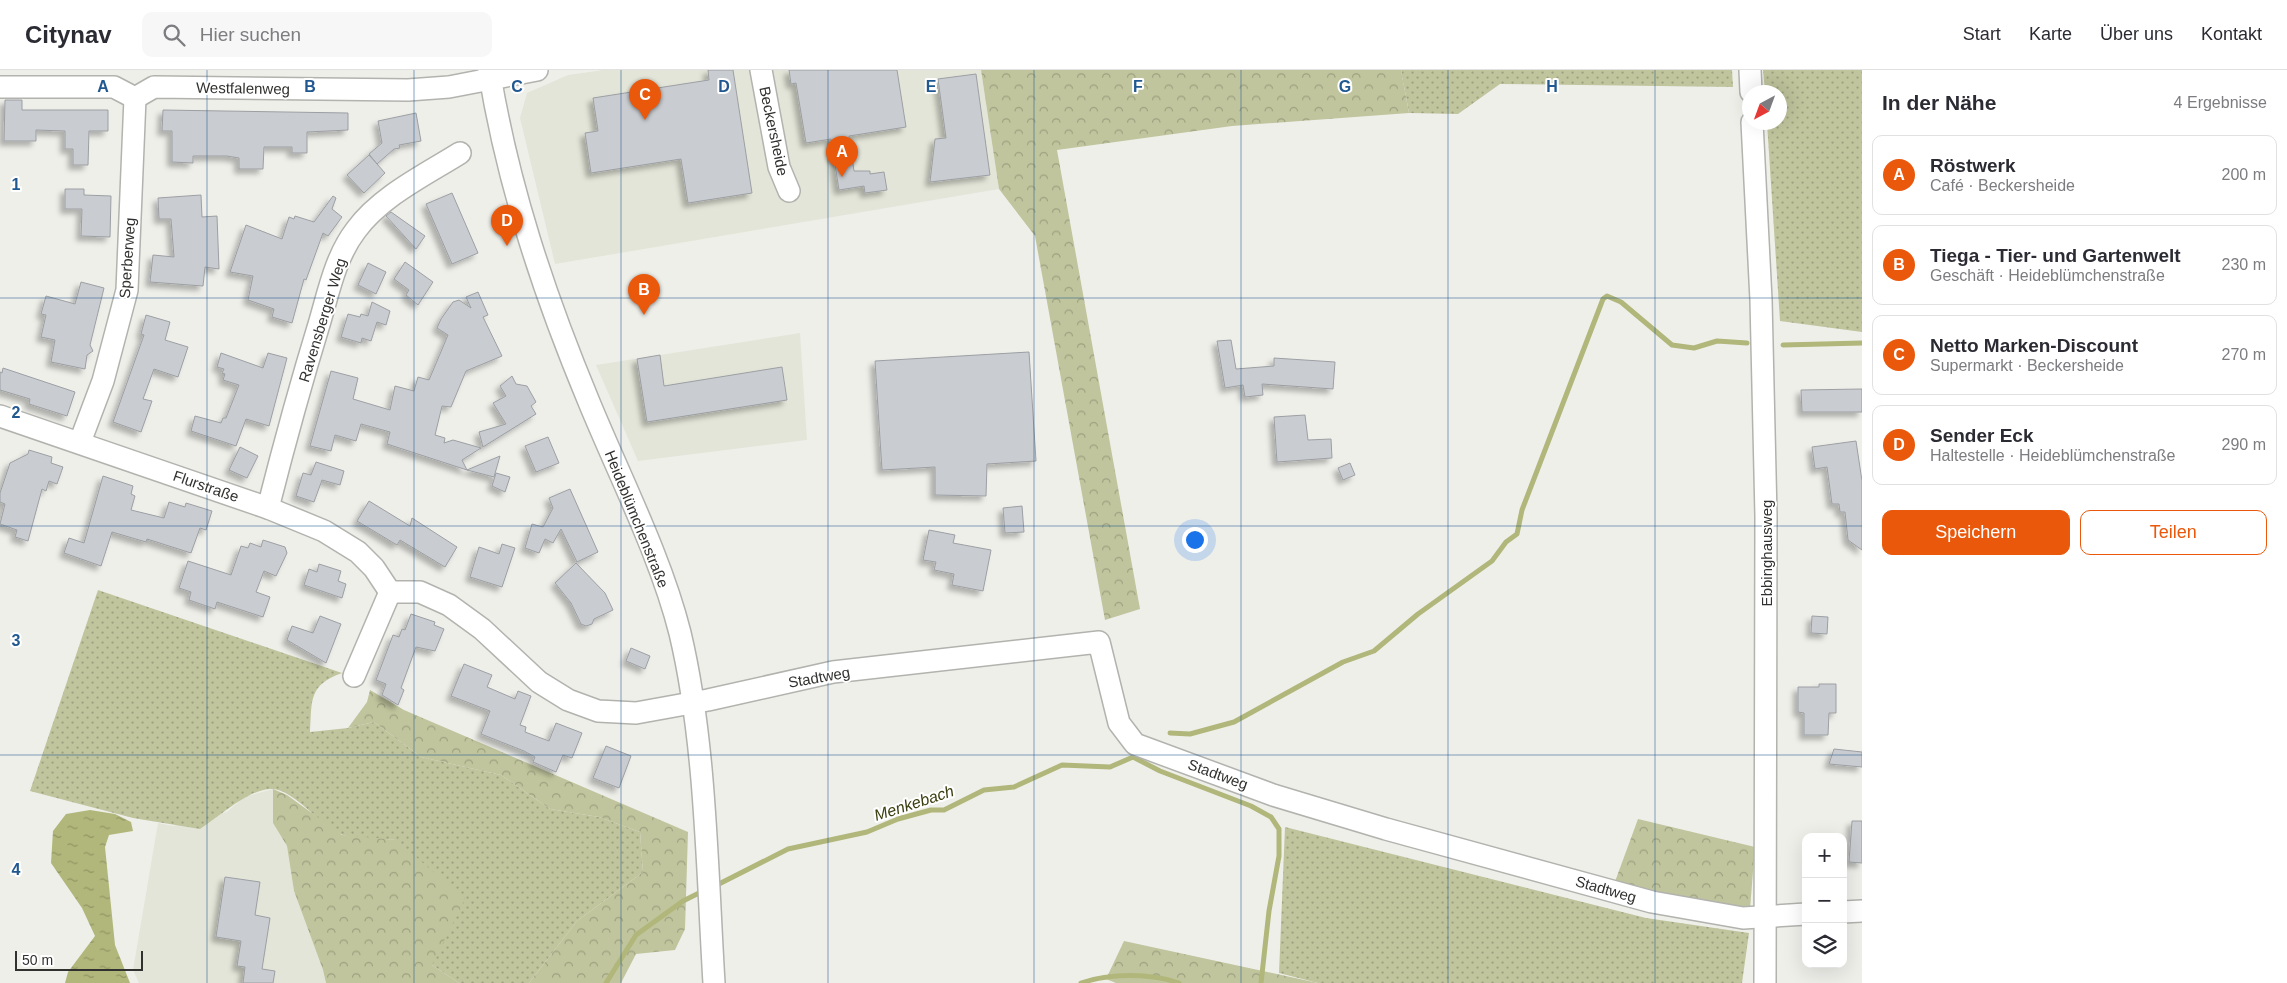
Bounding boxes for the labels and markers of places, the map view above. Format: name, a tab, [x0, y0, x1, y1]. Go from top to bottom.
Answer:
pin: C	[629, 79, 661, 120]
pin: A	[826, 136, 858, 177]
pin: D	[491, 205, 523, 246]
pin: B	[628, 274, 660, 315]

